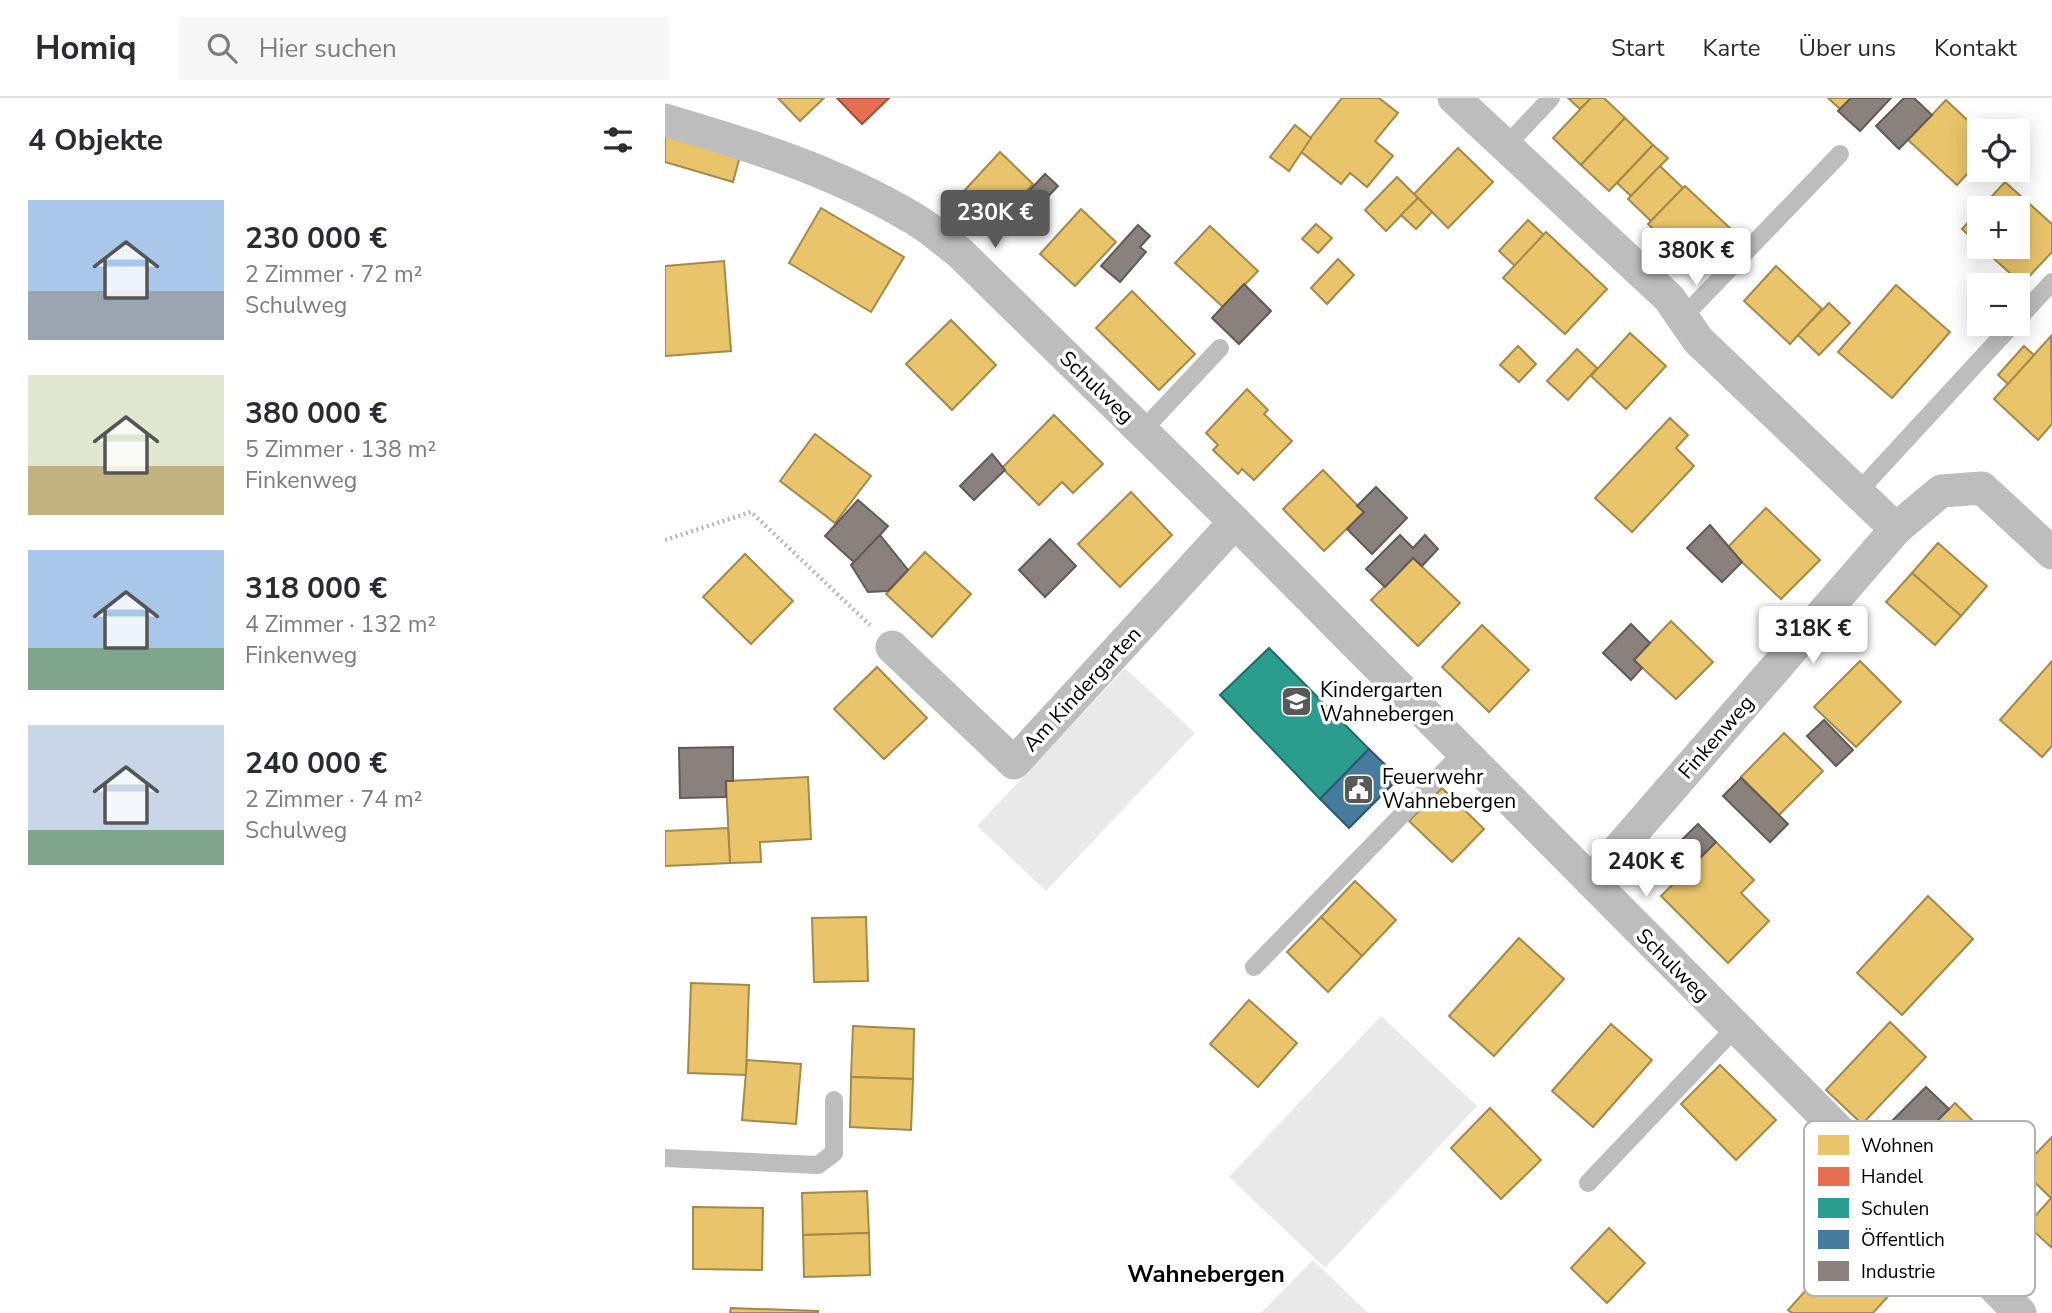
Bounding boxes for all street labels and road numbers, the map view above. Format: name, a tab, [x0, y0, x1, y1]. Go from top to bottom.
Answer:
street label: Schulweg	[1054, 345, 1140, 429]
street label: Am Kindergarten	[1017, 620, 1147, 758]
street label: Finkenweg	[1672, 689, 1760, 785]
street label: Schulweg	[1630, 922, 1716, 1008]

